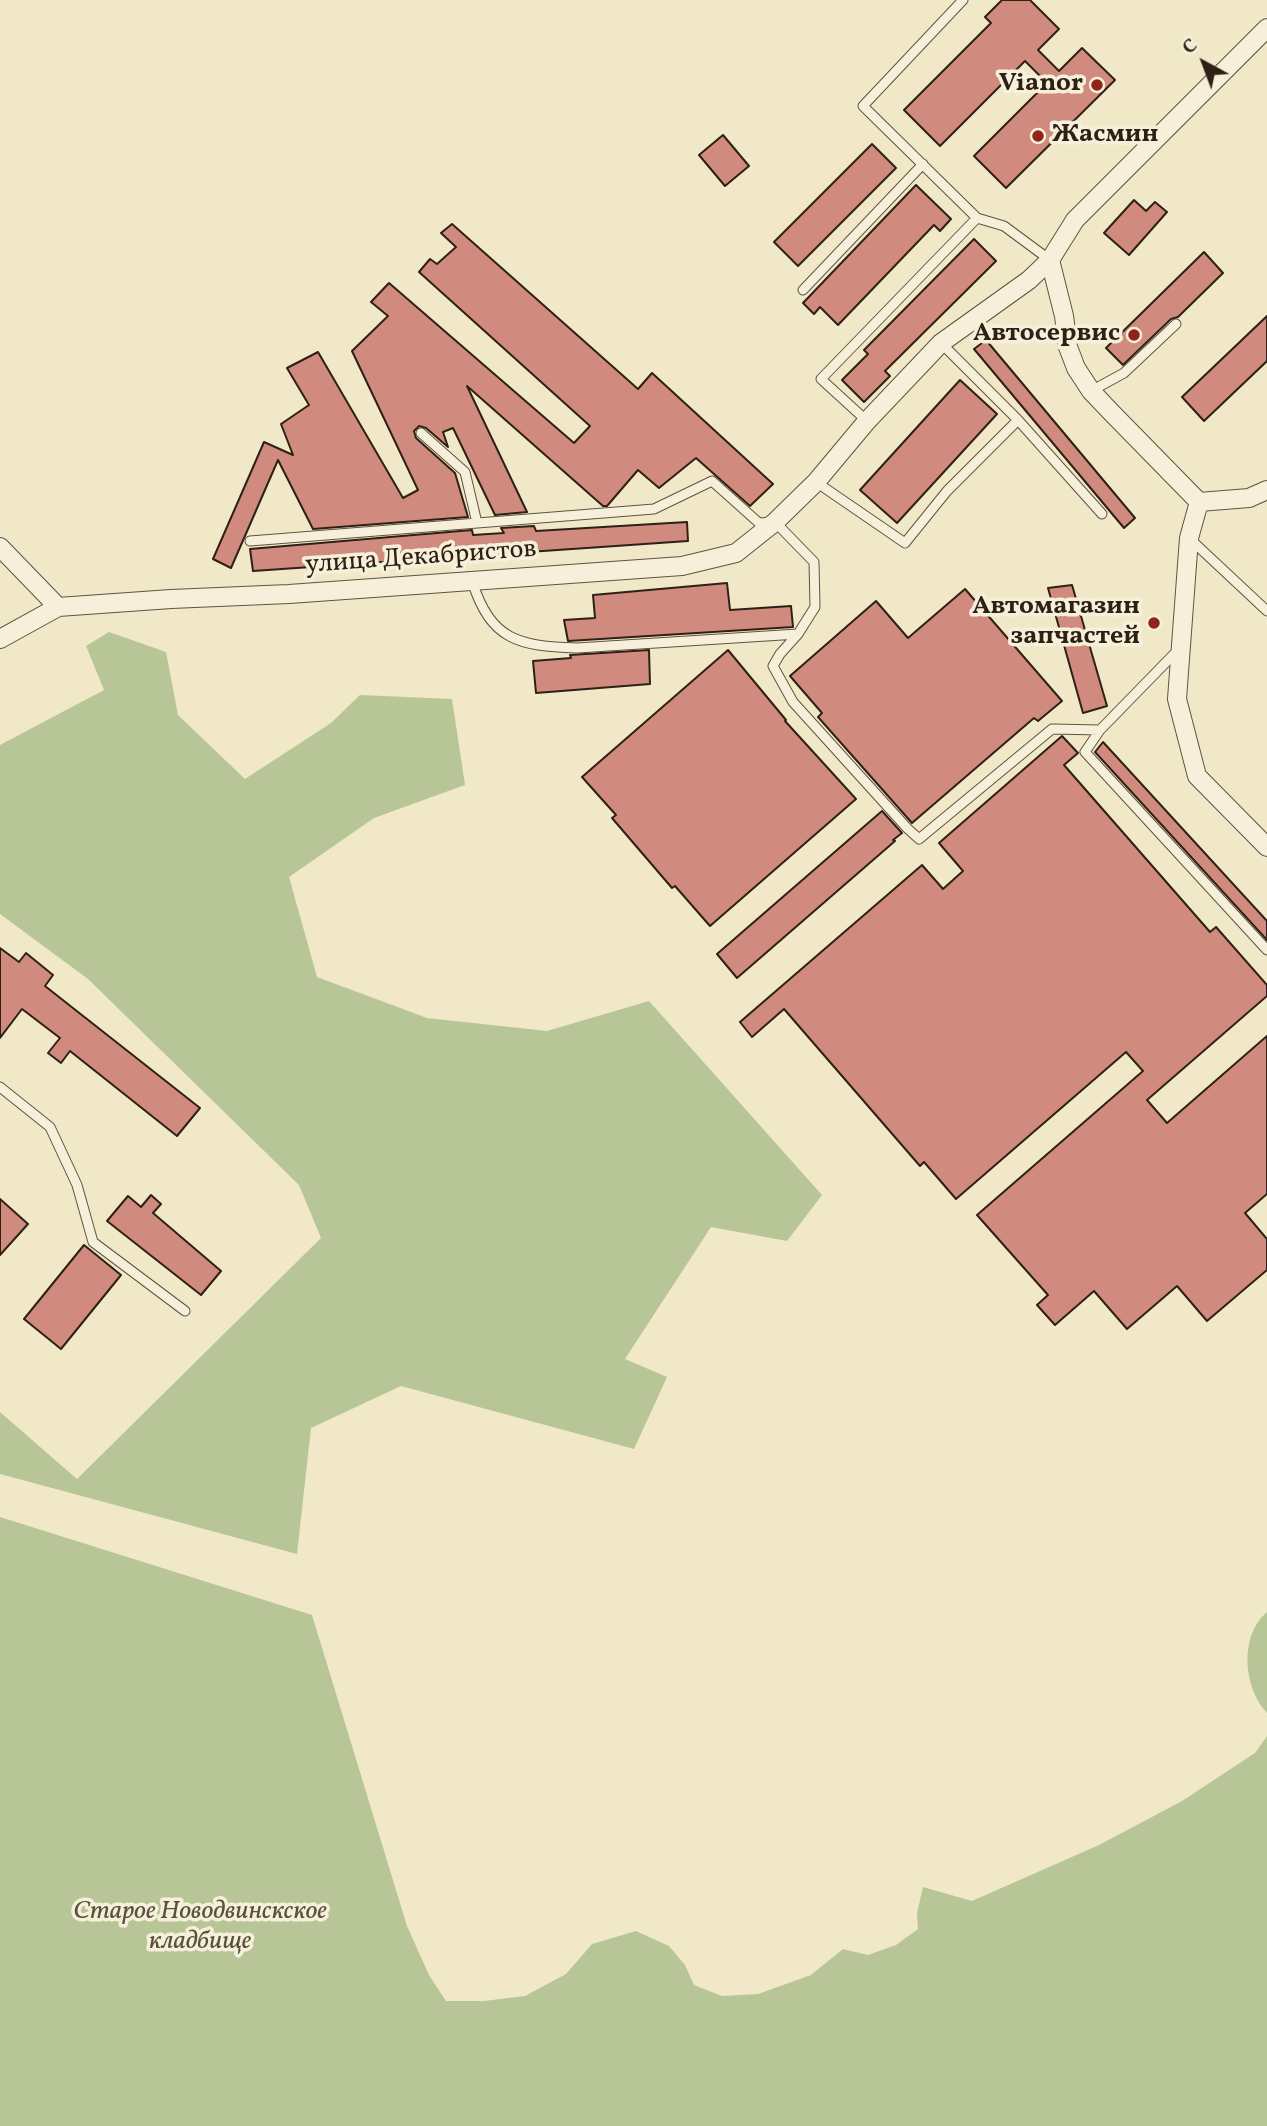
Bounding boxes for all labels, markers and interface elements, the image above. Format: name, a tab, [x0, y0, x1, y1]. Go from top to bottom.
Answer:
north arrow	[1169, 28, 1239, 98]
text: С	[1177, 33, 1203, 61]
place label: Vianor	[999, 69, 1083, 101]
marker: Vianor	[1089, 77, 1105, 93]
place label: Жасмин	[1052, 120, 1158, 152]
marker: Жасмин	[1030, 128, 1046, 144]
place label: Автосервис	[973, 319, 1120, 351]
marker: Автосервис	[1126, 327, 1142, 343]
street label: улица Декабристов	[304, 535, 538, 583]
place label: Автомагазин запчастей	[972, 592, 1140, 654]
marker: Автомагазин запчастей	[1146, 615, 1162, 631]
park label: Старое Новодвинскское кладбище	[73, 1897, 327, 1958]

